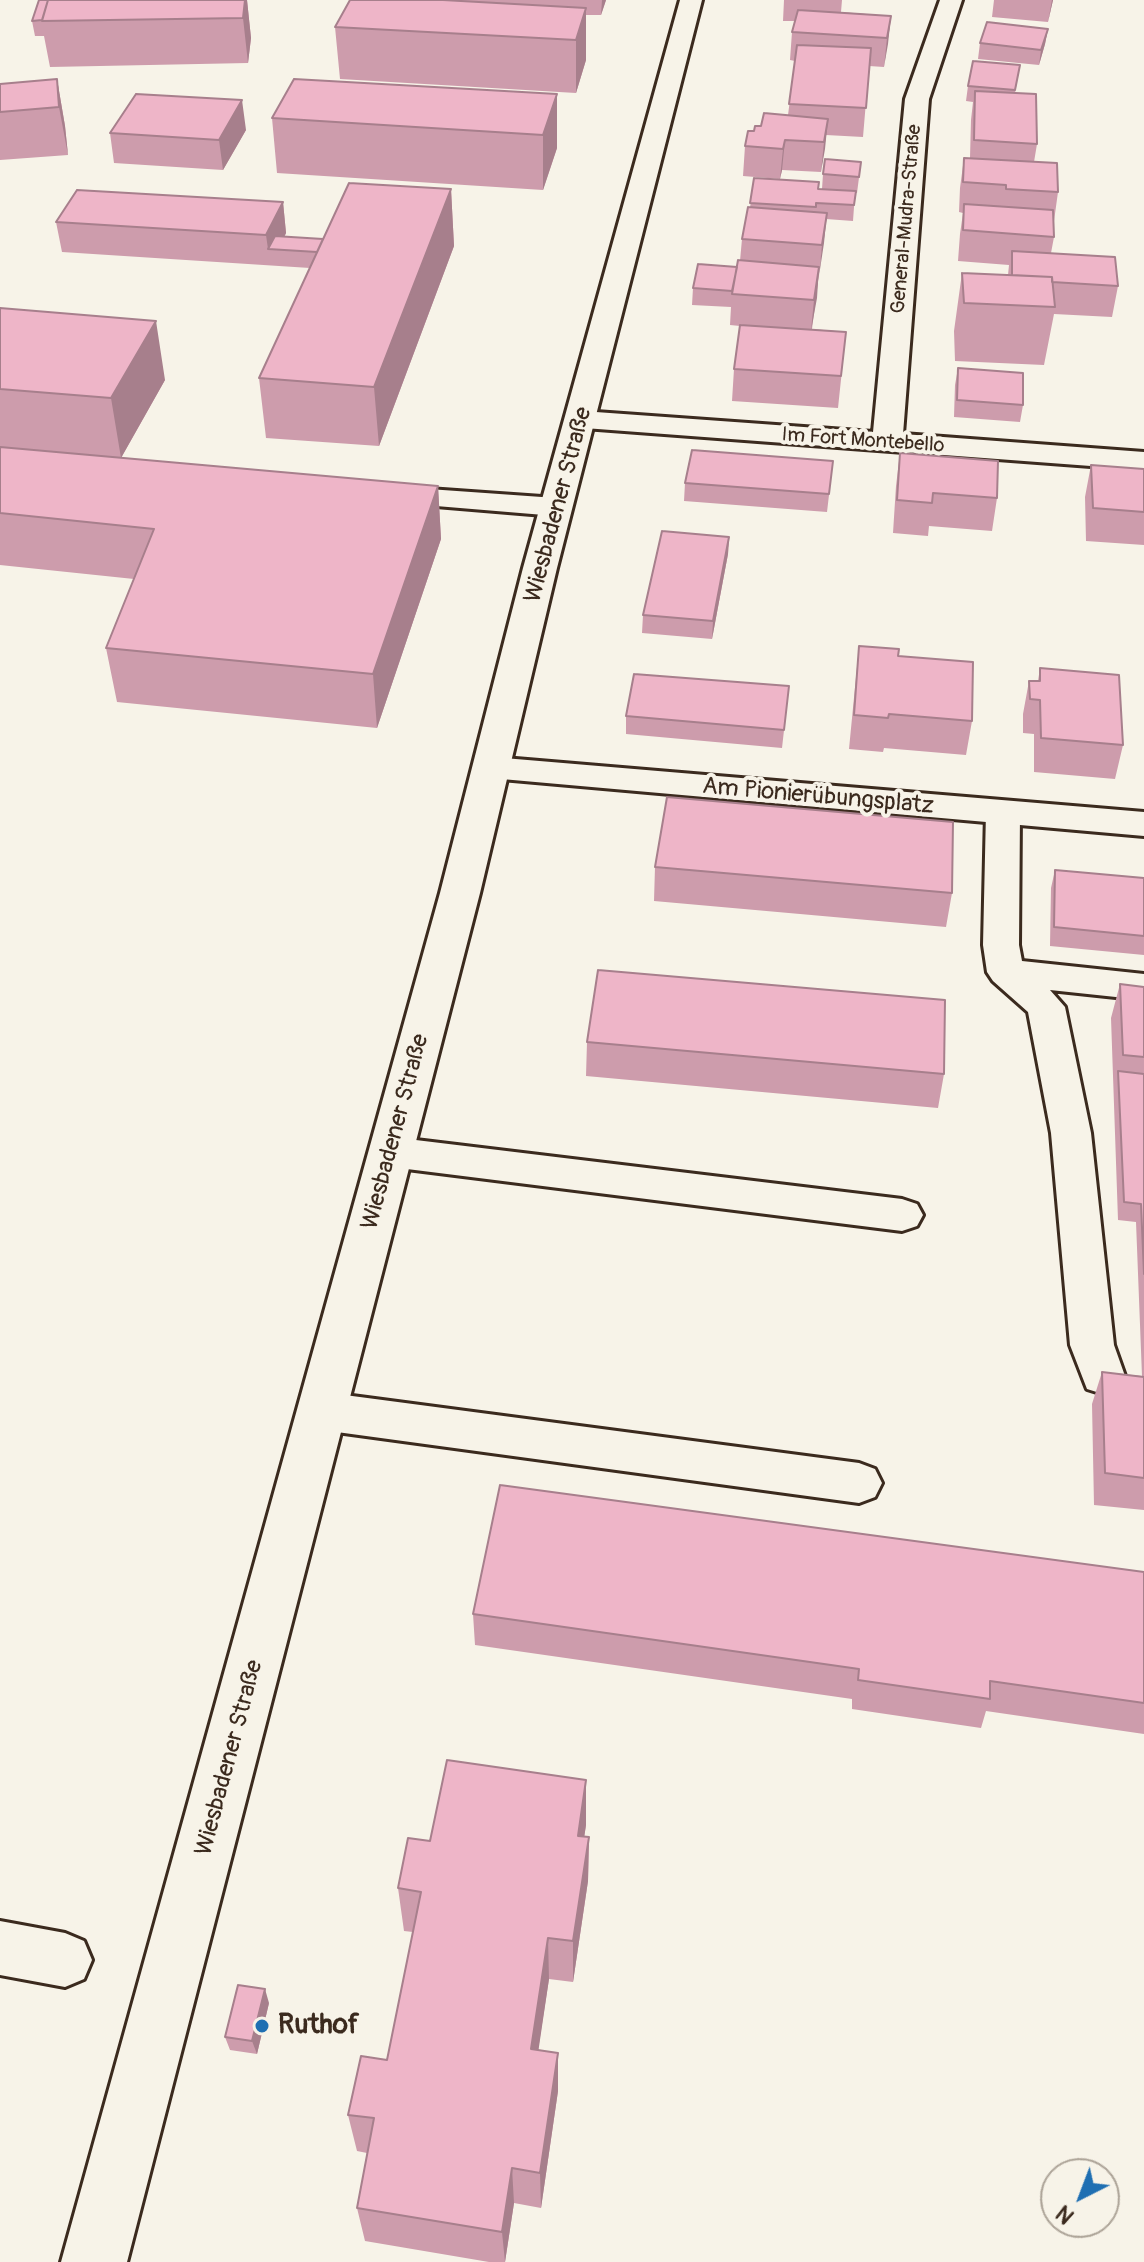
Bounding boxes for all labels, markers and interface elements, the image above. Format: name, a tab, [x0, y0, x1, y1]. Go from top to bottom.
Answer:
street label: General-Mudra-Straße	[887, 123, 927, 315]
street label: Wiesbadener Straße	[519, 404, 599, 606]
street label: Im Fort Montebello	[781, 423, 945, 459]
street label: Am Pionierübungsplatz	[701, 773, 935, 821]
street label: Wiesbadener Straße	[356, 1031, 436, 1233]
street label: Wiesbadener Straße	[190, 1657, 270, 1859]
place label: Ruthof	[278, 2009, 359, 2043]
marker: Ruthof	[253, 2017, 271, 2035]
north arrow	[1040, 2158, 1120, 2238]
text: N	[1050, 2199, 1080, 2230]

